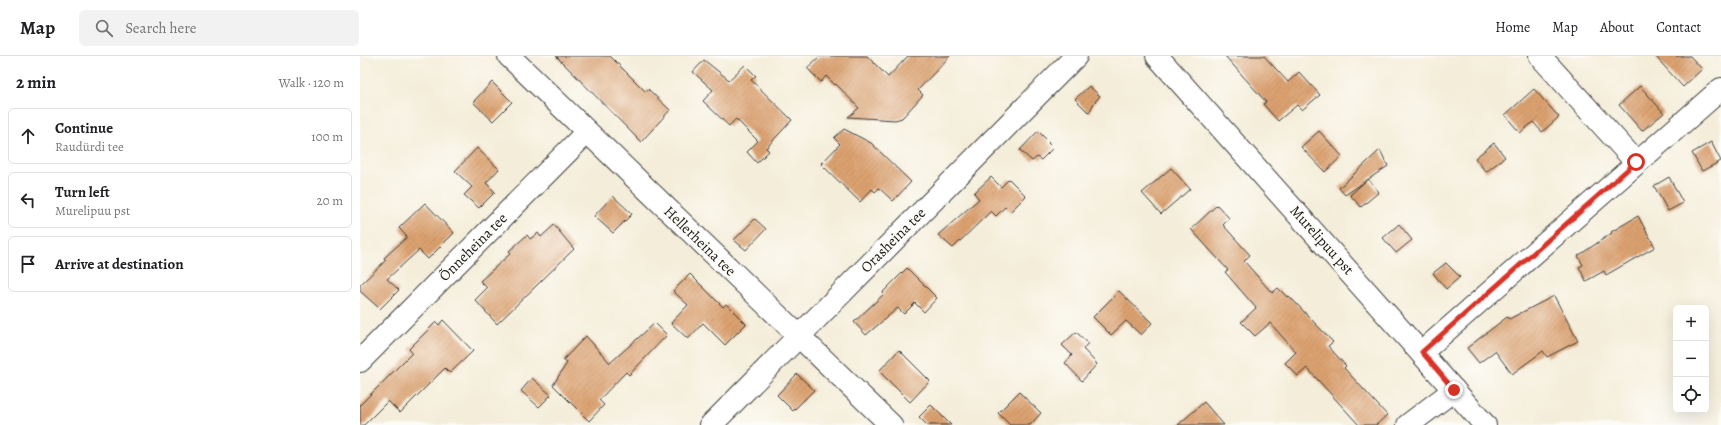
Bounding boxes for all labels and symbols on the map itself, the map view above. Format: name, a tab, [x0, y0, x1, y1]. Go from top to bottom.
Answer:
route start	[1627, 153, 1645, 171]
street label: Hellerheina tee	[660, 201, 741, 281]
street label: Murelipuu pst	[1286, 201, 1358, 279]
street label: Orasheina tee	[856, 203, 930, 277]
street label: Õnneheina tee	[434, 208, 512, 286]
route end	[1445, 381, 1463, 399]

